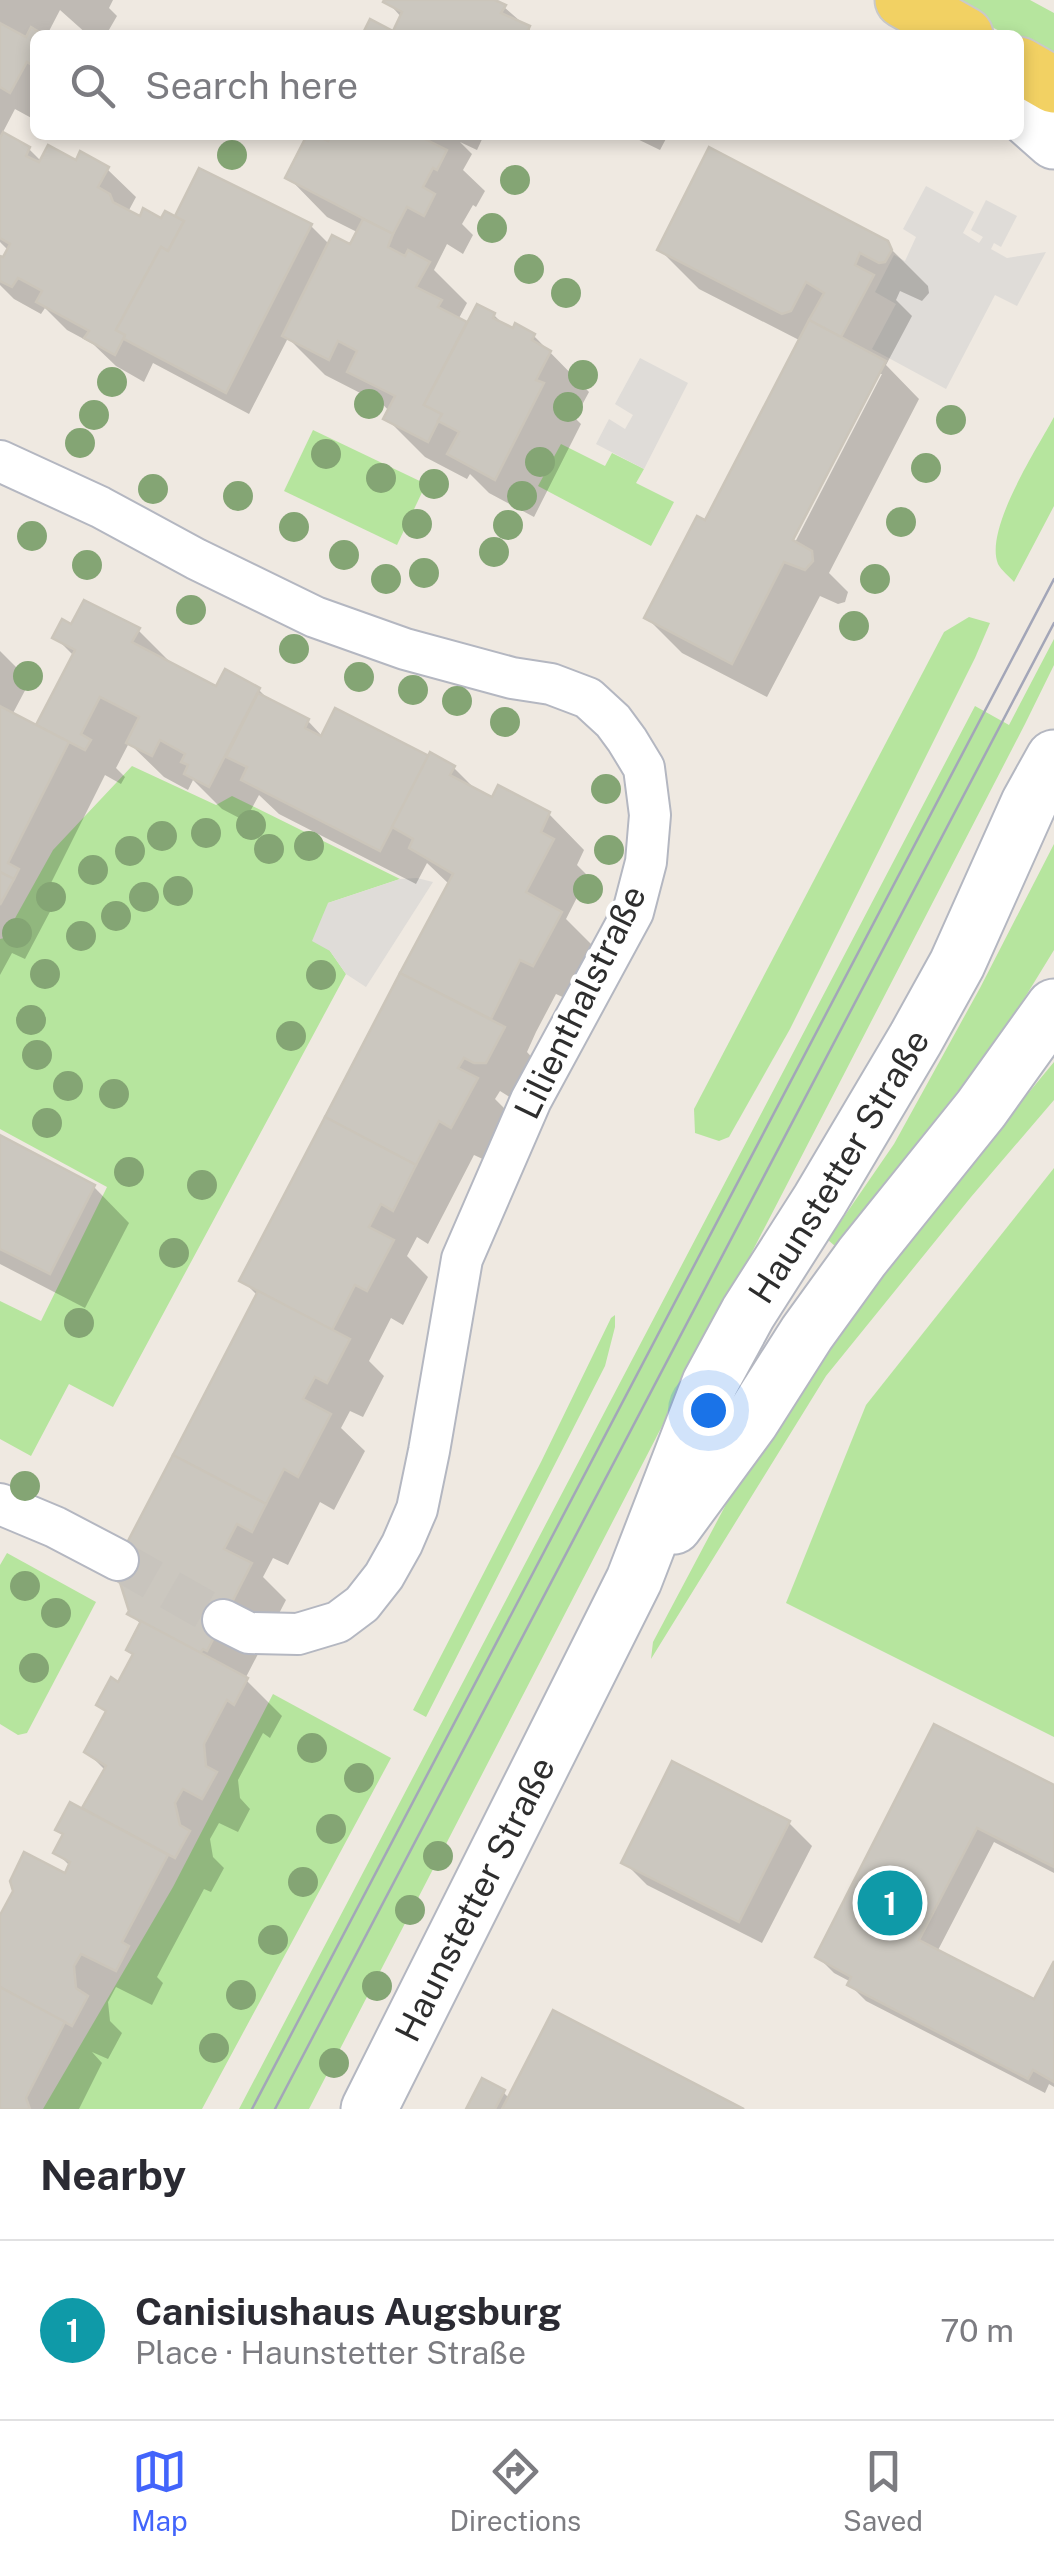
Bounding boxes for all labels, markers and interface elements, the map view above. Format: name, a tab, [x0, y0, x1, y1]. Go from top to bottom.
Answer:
search box	[30, 30, 1024, 140]
icon: search	[65, 58, 120, 113]
text: Search here	[145, 63, 358, 108]
street label: Lilienthalstraße	[506, 879, 654, 1125]
street label: Haunstetter Straße	[739, 1022, 937, 1310]
your location	[683, 1385, 734, 1436]
street label: Haunstetter Straße	[386, 1750, 563, 2048]
pin: 1	[858, 1866, 922, 1940]
text: Nearby	[40, 2150, 186, 2199]
text: Canisiushaus Augsburg	[135, 2289, 562, 2334]
text: 1	[66, 2312, 79, 2349]
text: 70 m	[940, 2312, 1014, 2349]
text: Place · Haunstetter Straße	[135, 2334, 526, 2371]
tab: Map	[131, 2444, 188, 2537]
tab: Directions	[450, 2444, 581, 2537]
tab: Saved	[843, 2444, 923, 2537]

